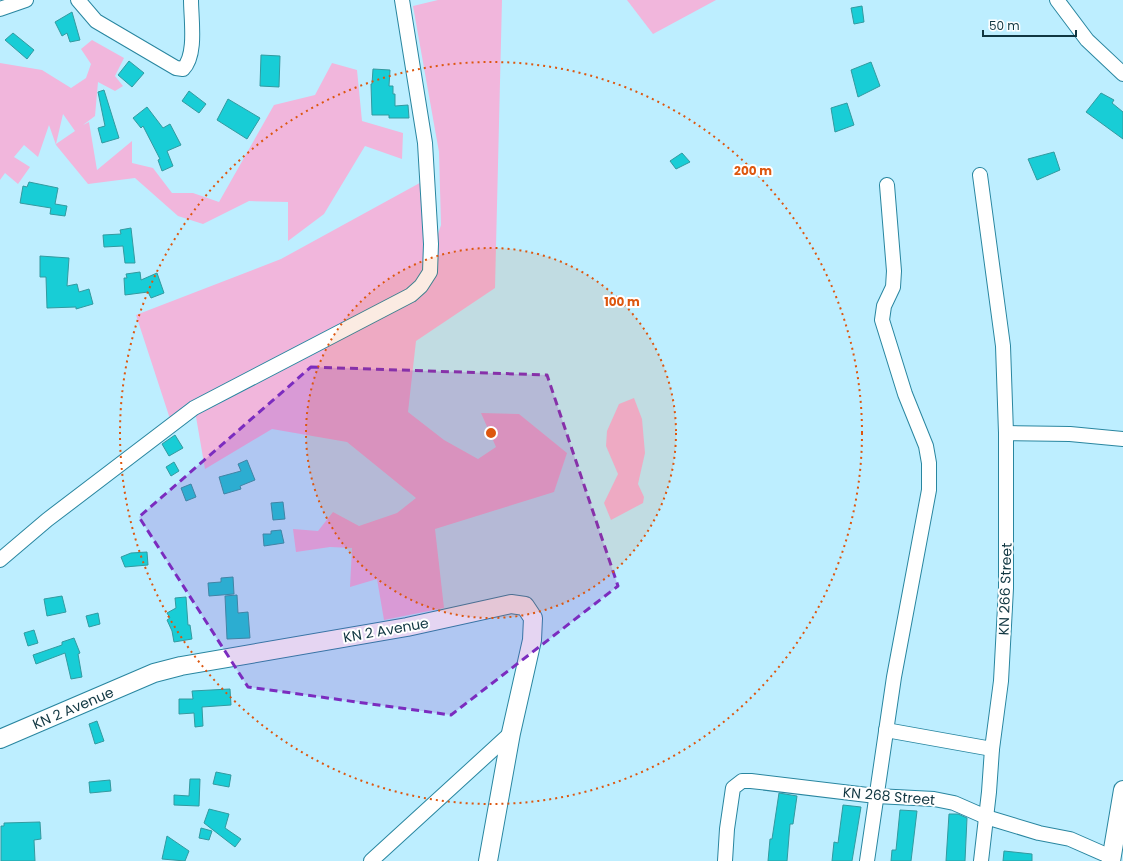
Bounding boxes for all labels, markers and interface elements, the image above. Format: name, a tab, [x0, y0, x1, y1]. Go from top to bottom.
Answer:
scale bar	[983, 12, 1076, 38]
text: 50 m	[989, 17, 1020, 34]
text: 200 m	[734, 162, 772, 179]
text: 100 m	[604, 293, 640, 310]
centre of rings	[484, 426, 498, 440]
street label: KN 266 Street	[993, 542, 1017, 636]
street label: KN 2 Avenue	[342, 613, 431, 647]
street label: KN 2 Avenue	[29, 682, 117, 734]
street label: KN 268 Street	[842, 782, 936, 810]

